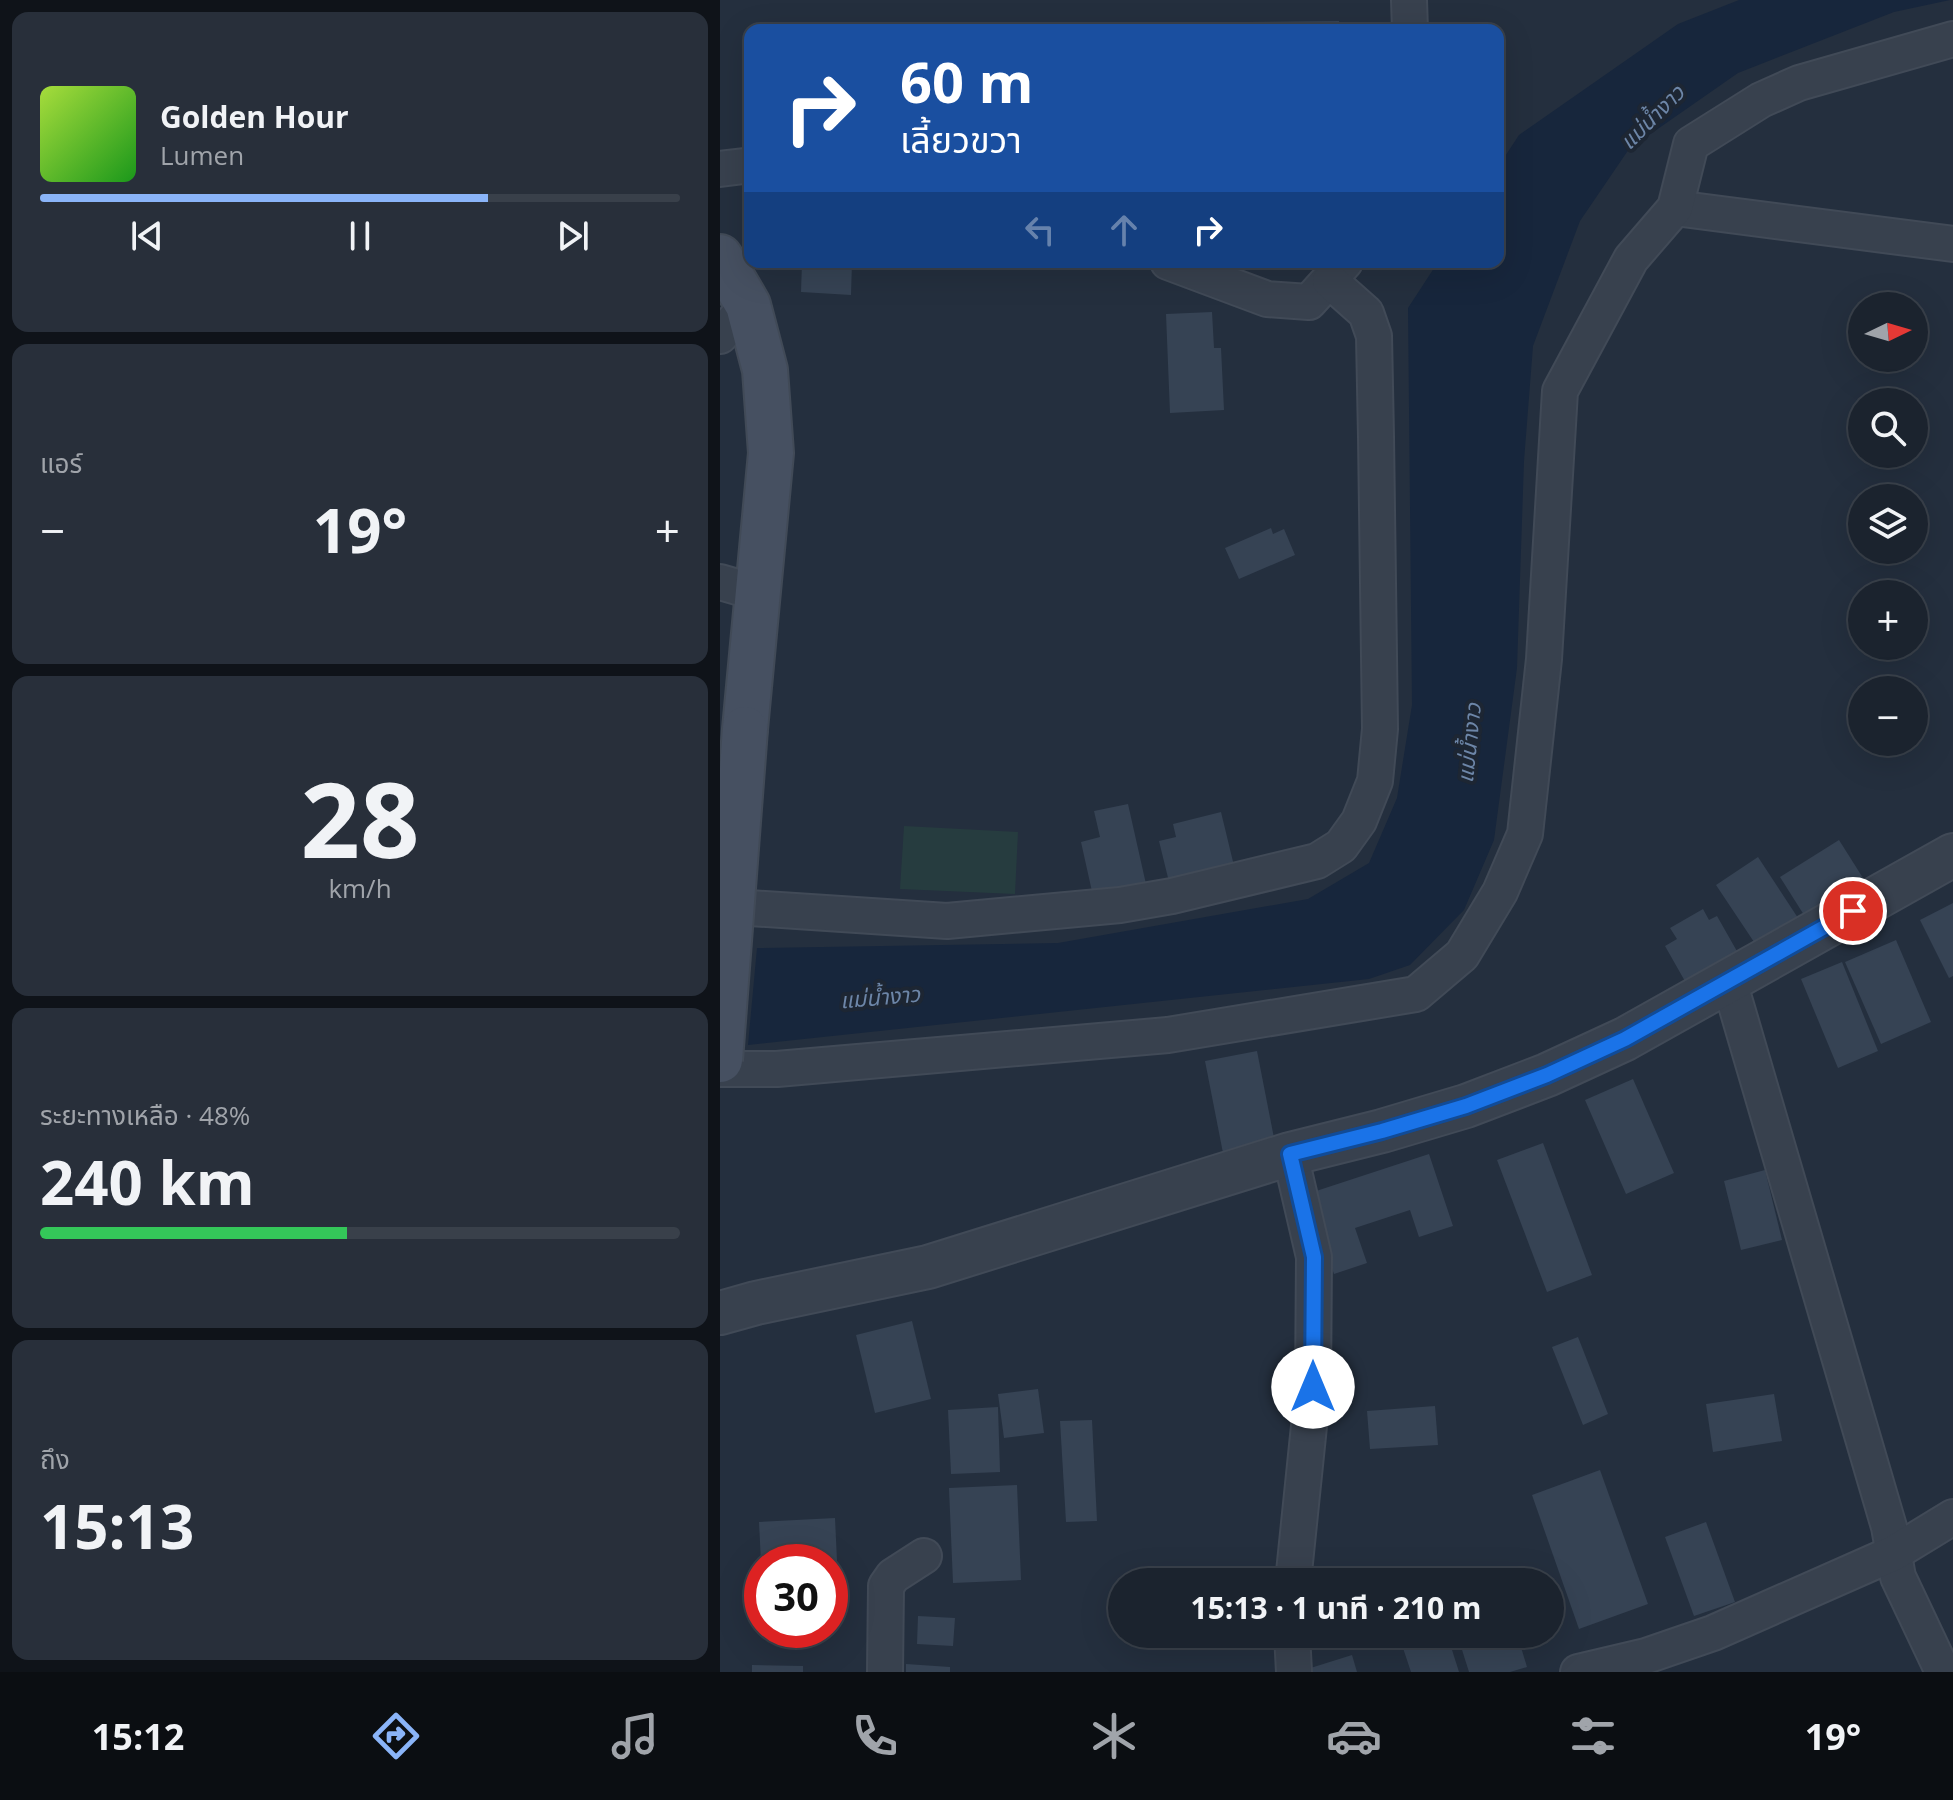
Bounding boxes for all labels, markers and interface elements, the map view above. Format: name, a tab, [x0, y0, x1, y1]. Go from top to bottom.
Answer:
text: 60 m	[900, 43, 1034, 119]
icon: right	[768, 56, 872, 160]
water label: แม่น้ำงาว	[1612, 77, 1691, 155]
text: Golden Hour	[160, 96, 349, 137]
text: เลี้ยวขวา	[900, 115, 1022, 164]
text: Lumen	[160, 137, 244, 173]
icon: left	[1018, 208, 1062, 252]
icon: ahead	[1102, 208, 1146, 252]
icon: right	[1186, 208, 1230, 252]
icon: previous	[125, 214, 169, 258]
icon: pause	[338, 214, 382, 258]
icon: next	[551, 214, 595, 258]
north arrow	[1848, 292, 1928, 372]
map controls	[1848, 292, 1928, 756]
button: search	[1848, 388, 1928, 468]
text: แอร์	[40, 445, 82, 481]
button: layers	[1848, 484, 1928, 564]
text: 19°	[313, 489, 407, 571]
text: −	[40, 500, 65, 560]
text: +	[655, 500, 680, 560]
button: +	[1848, 580, 1928, 660]
button: −	[1848, 676, 1928, 756]
water label: แม่น้ำงาว	[1449, 700, 1487, 784]
text: 28	[301, 747, 419, 888]
text: km/h	[328, 870, 392, 906]
pin	[1819, 877, 1887, 945]
icon: arrive	[1831, 889, 1875, 933]
water label: แม่น้ำงาว	[839, 977, 922, 1014]
text: ระยะทางเหลือ · 48%	[40, 1097, 250, 1133]
text: 240 km	[40, 1141, 255, 1223]
position arrow	[1271, 1345, 1355, 1429]
text: ถึง	[40, 1441, 70, 1477]
text: 15:13	[40, 1485, 194, 1567]
speed limit sign: 30	[744, 1544, 848, 1648]
text: 15:13 · 1 นาที · 210 m	[1191, 1587, 1481, 1628]
icon: directions	[368, 1708, 424, 1764]
icon: music	[607, 1708, 663, 1764]
icon: phone	[847, 1708, 903, 1764]
icon: climate	[1086, 1708, 1142, 1764]
icon: car	[1326, 1708, 1382, 1764]
icon: filters	[1565, 1708, 1621, 1764]
text: 15:12	[92, 1712, 184, 1761]
text: 19°	[1805, 1712, 1861, 1761]

